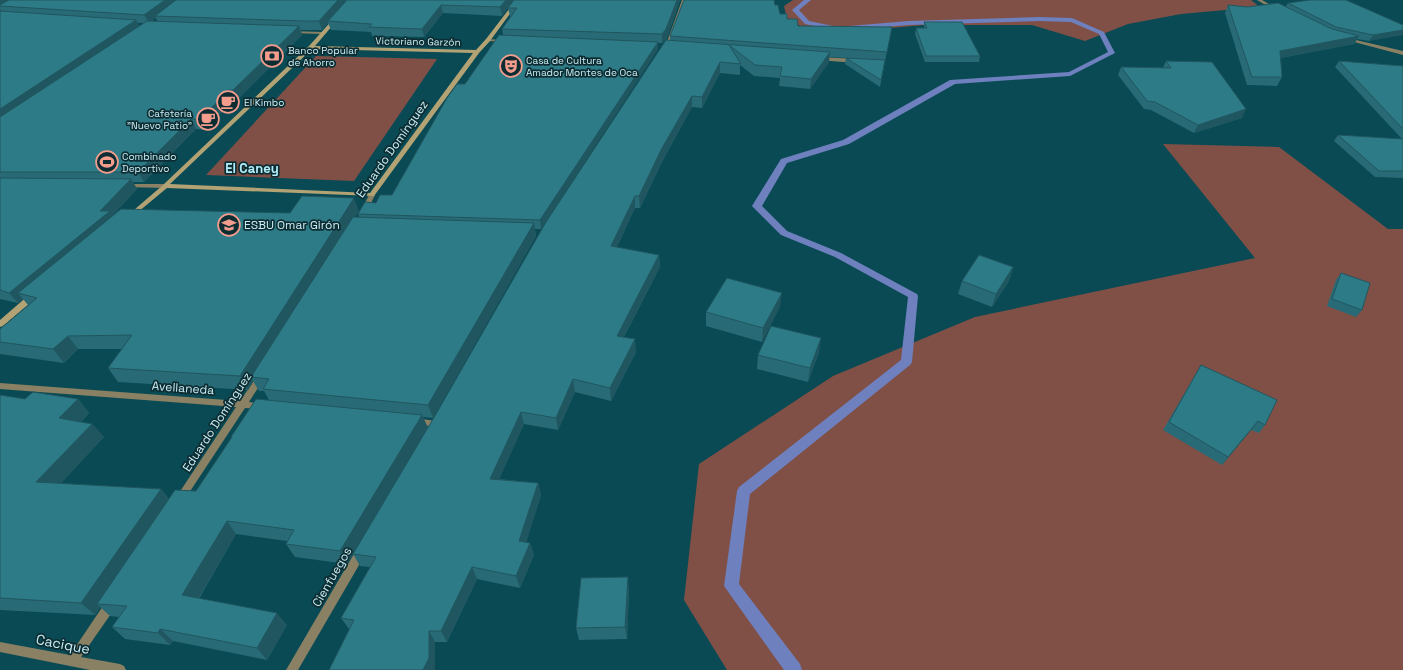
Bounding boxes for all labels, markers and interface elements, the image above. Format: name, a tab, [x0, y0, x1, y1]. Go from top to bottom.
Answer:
street label: Victoriano Garzón	[375, 34, 461, 49]
bank icon: Banco Popular de Ahorro	[259, 43, 285, 69]
place label: Banco Popular de Ahorro	[288, 44, 358, 69]
theatre icon: Casa de Cultura Amador Montes de Oca	[498, 53, 524, 79]
place label: Casa de Cultura Amador Montes de Oca	[526, 54, 638, 79]
cafe icon: El Kimbo	[215, 89, 241, 115]
place label: El Kimbo	[244, 96, 284, 109]
street label: Eduardo Domínguez	[352, 97, 432, 201]
cafe icon: Cafetería "Nuevo Patio"	[195, 106, 221, 132]
place label: Cafetería "Nuevo Patio"	[127, 107, 192, 132]
sports icon: Combinado Deportivo	[94, 149, 120, 175]
place label: Combinado Deportivo	[122, 150, 176, 175]
district label: El Caney	[225, 160, 279, 177]
school or university icon: ESBU Omar Girón	[216, 212, 242, 238]
place label: ESBU Omar Girón	[244, 217, 340, 233]
street label: Eduardo Domínguez	[179, 369, 255, 475]
street label: Avellaneda	[151, 378, 215, 398]
street label: Cienfuegos	[309, 544, 355, 610]
street label: Cacique	[35, 630, 91, 658]

